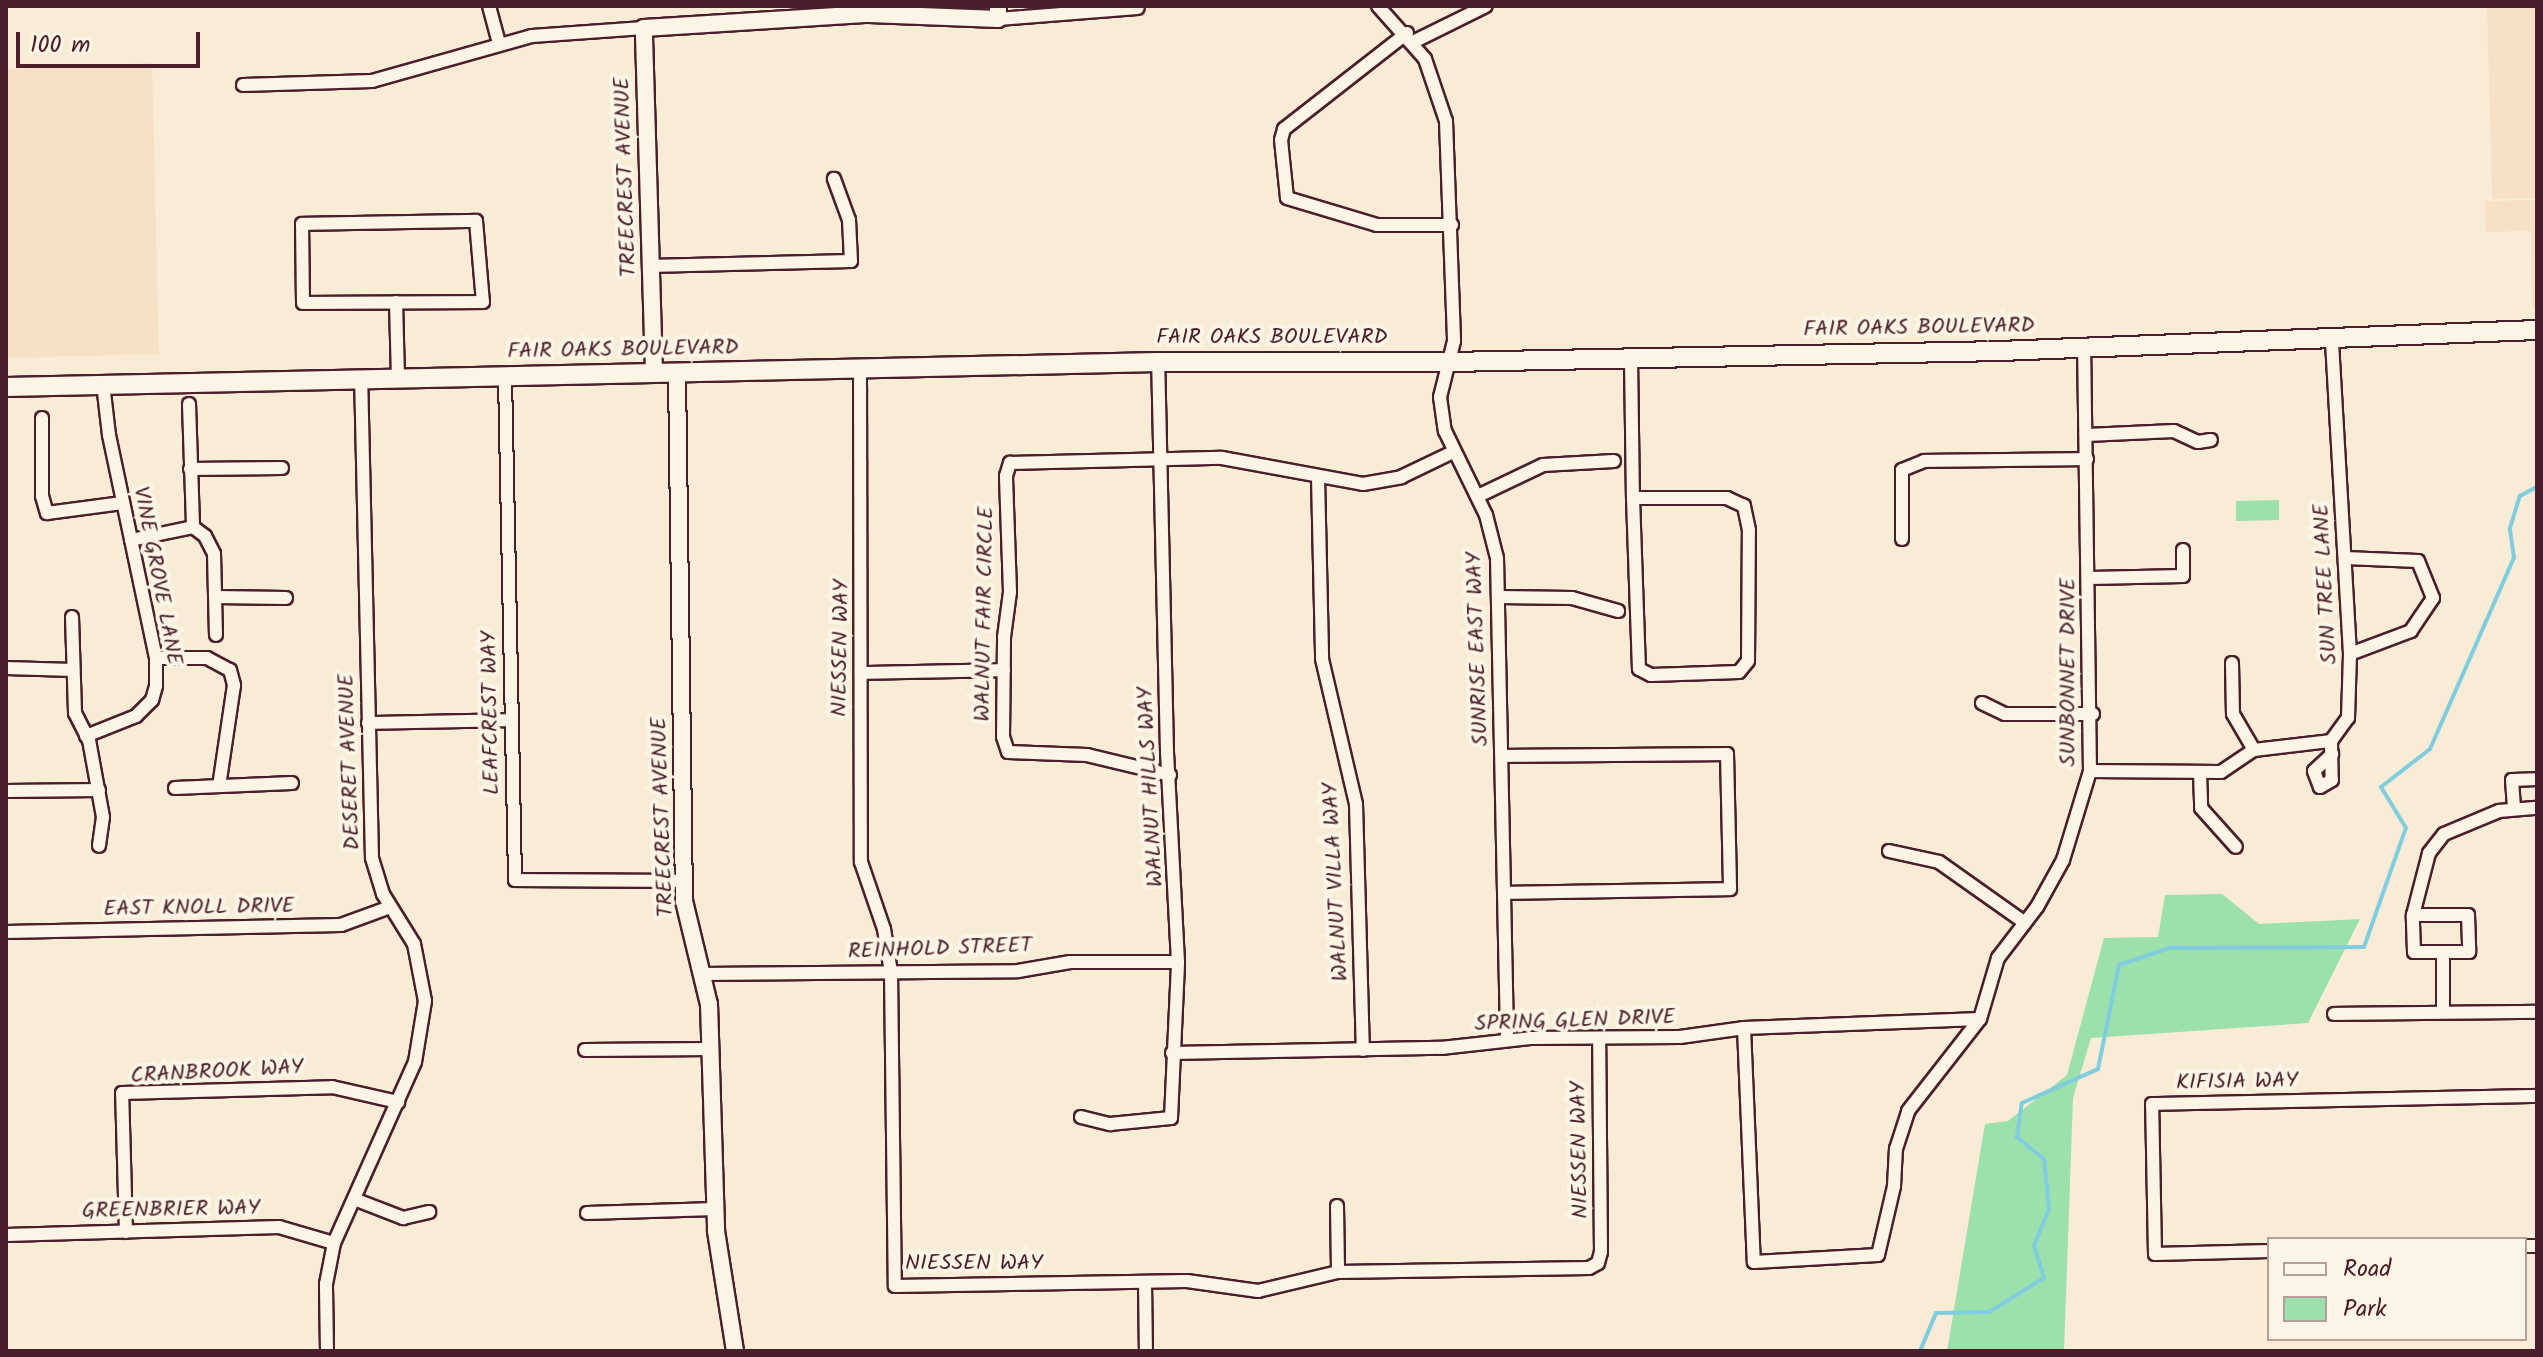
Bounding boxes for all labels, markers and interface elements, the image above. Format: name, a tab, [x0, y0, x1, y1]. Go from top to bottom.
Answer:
scale bar	[20, 16, 204, 66]
text: 100 m	[30, 26, 90, 65]
street label: TREECREST AVENUE	[609, 76, 643, 278]
street label: FAIR OAKS BOULEVARD	[1803, 313, 2035, 343]
street label: FAIR OAKS BOULEVARD	[1156, 325, 1388, 351]
street label: FAIR OAKS BOULEVARD	[507, 335, 739, 365]
street label: VINE GROVE LANE	[127, 484, 187, 668]
street label: SUN TREE LANE	[2309, 503, 2343, 665]
street label: WALNUT FAIR CIRCLE	[970, 506, 1000, 722]
street label: SUNRISE EAST WAY	[1461, 551, 1495, 747]
street label: SUNBONNET DRIVE	[2056, 578, 2082, 766]
street label: NIESSEN WAY	[827, 579, 855, 717]
street label: LEAFCREST WAY	[476, 631, 506, 795]
street label: DESERET AVENUE	[334, 673, 366, 851]
street label: WALNUT HILLS WAY	[1133, 686, 1169, 888]
street label: TREECREST AVENUE	[646, 716, 680, 918]
street label: WALNUT VILLA WAY	[1318, 782, 1354, 982]
street label: EAST KNOLL DRIVE	[103, 893, 295, 923]
street label: REINHOLD STREET	[847, 933, 1033, 965]
street label: SPRING GLEN DRIVE	[1474, 1004, 1676, 1038]
street label: CRANBROOK WAY	[130, 1054, 304, 1090]
street label: KIFISIA WAY	[2176, 1068, 2298, 1096]
street label: NIESSEN WAY	[1566, 1081, 1594, 1219]
street label: GREENBRIER WAY	[82, 1195, 260, 1225]
legend	[2267, 1237, 2527, 1341]
text: Road	[2343, 1250, 2391, 1289]
street label: NIESSEN WAY	[905, 1251, 1043, 1277]
text: Park	[2343, 1290, 2387, 1329]

